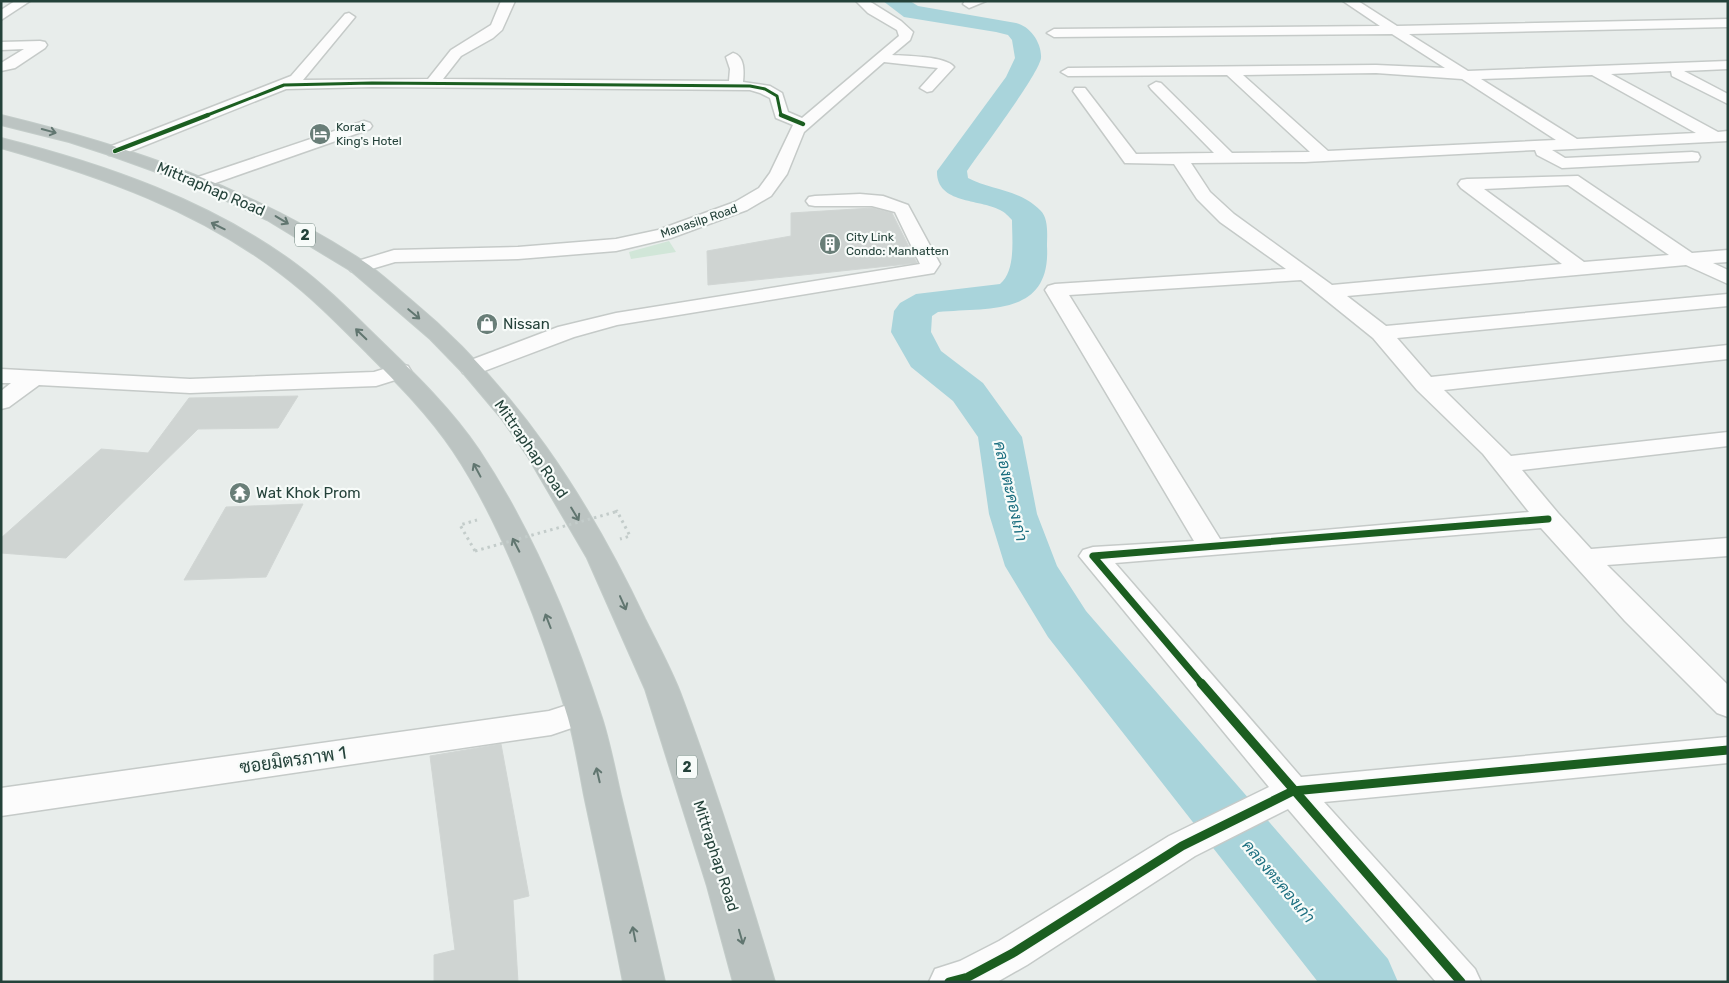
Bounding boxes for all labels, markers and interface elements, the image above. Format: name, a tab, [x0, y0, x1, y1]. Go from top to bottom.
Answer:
place label: Korat King's Hotel	[336, 120, 402, 148]
hotel icon: Korat King's Hotel	[308, 122, 332, 146]
one-way arrow	[40, 127, 56, 137]
street label: Mittraphap Road	[154, 158, 268, 220]
street label: Manasilp Road	[659, 201, 739, 241]
one-way arrow	[274, 216, 288, 226]
one-way arrow	[210, 220, 225, 230]
road number: 2	[295, 224, 315, 246]
place label: City Link Condo: Manhatten	[846, 230, 949, 258]
building icon: City Link Condo: Manhatten	[818, 232, 842, 256]
one-way arrow	[407, 308, 420, 319]
shop icon: Nissan	[475, 312, 499, 336]
place label: Nissan	[503, 315, 550, 333]
one-way arrow	[355, 328, 367, 340]
street label: Mittraphap Road	[490, 396, 572, 502]
water label: คลองตะคองเก่า	[990, 439, 1032, 543]
one-way arrow	[472, 463, 481, 478]
temple icon: Wat Khok Prom	[228, 481, 252, 505]
place label: Wat Khok Prom	[256, 484, 361, 502]
one-way arrow	[570, 506, 580, 520]
one-way arrow	[510, 538, 520, 553]
one-way arrow	[618, 595, 628, 610]
one-way arrow	[543, 614, 553, 629]
street label: ซอยมิตรภาพ 1	[238, 742, 348, 778]
road number: 2	[677, 756, 697, 779]
one-way arrow	[593, 768, 602, 784]
street label: Mittraphap Road	[690, 798, 742, 914]
water label: คลองตะคองเก่า	[1239, 835, 1320, 927]
one-way arrow	[629, 926, 639, 942]
one-way arrow	[737, 928, 746, 944]

